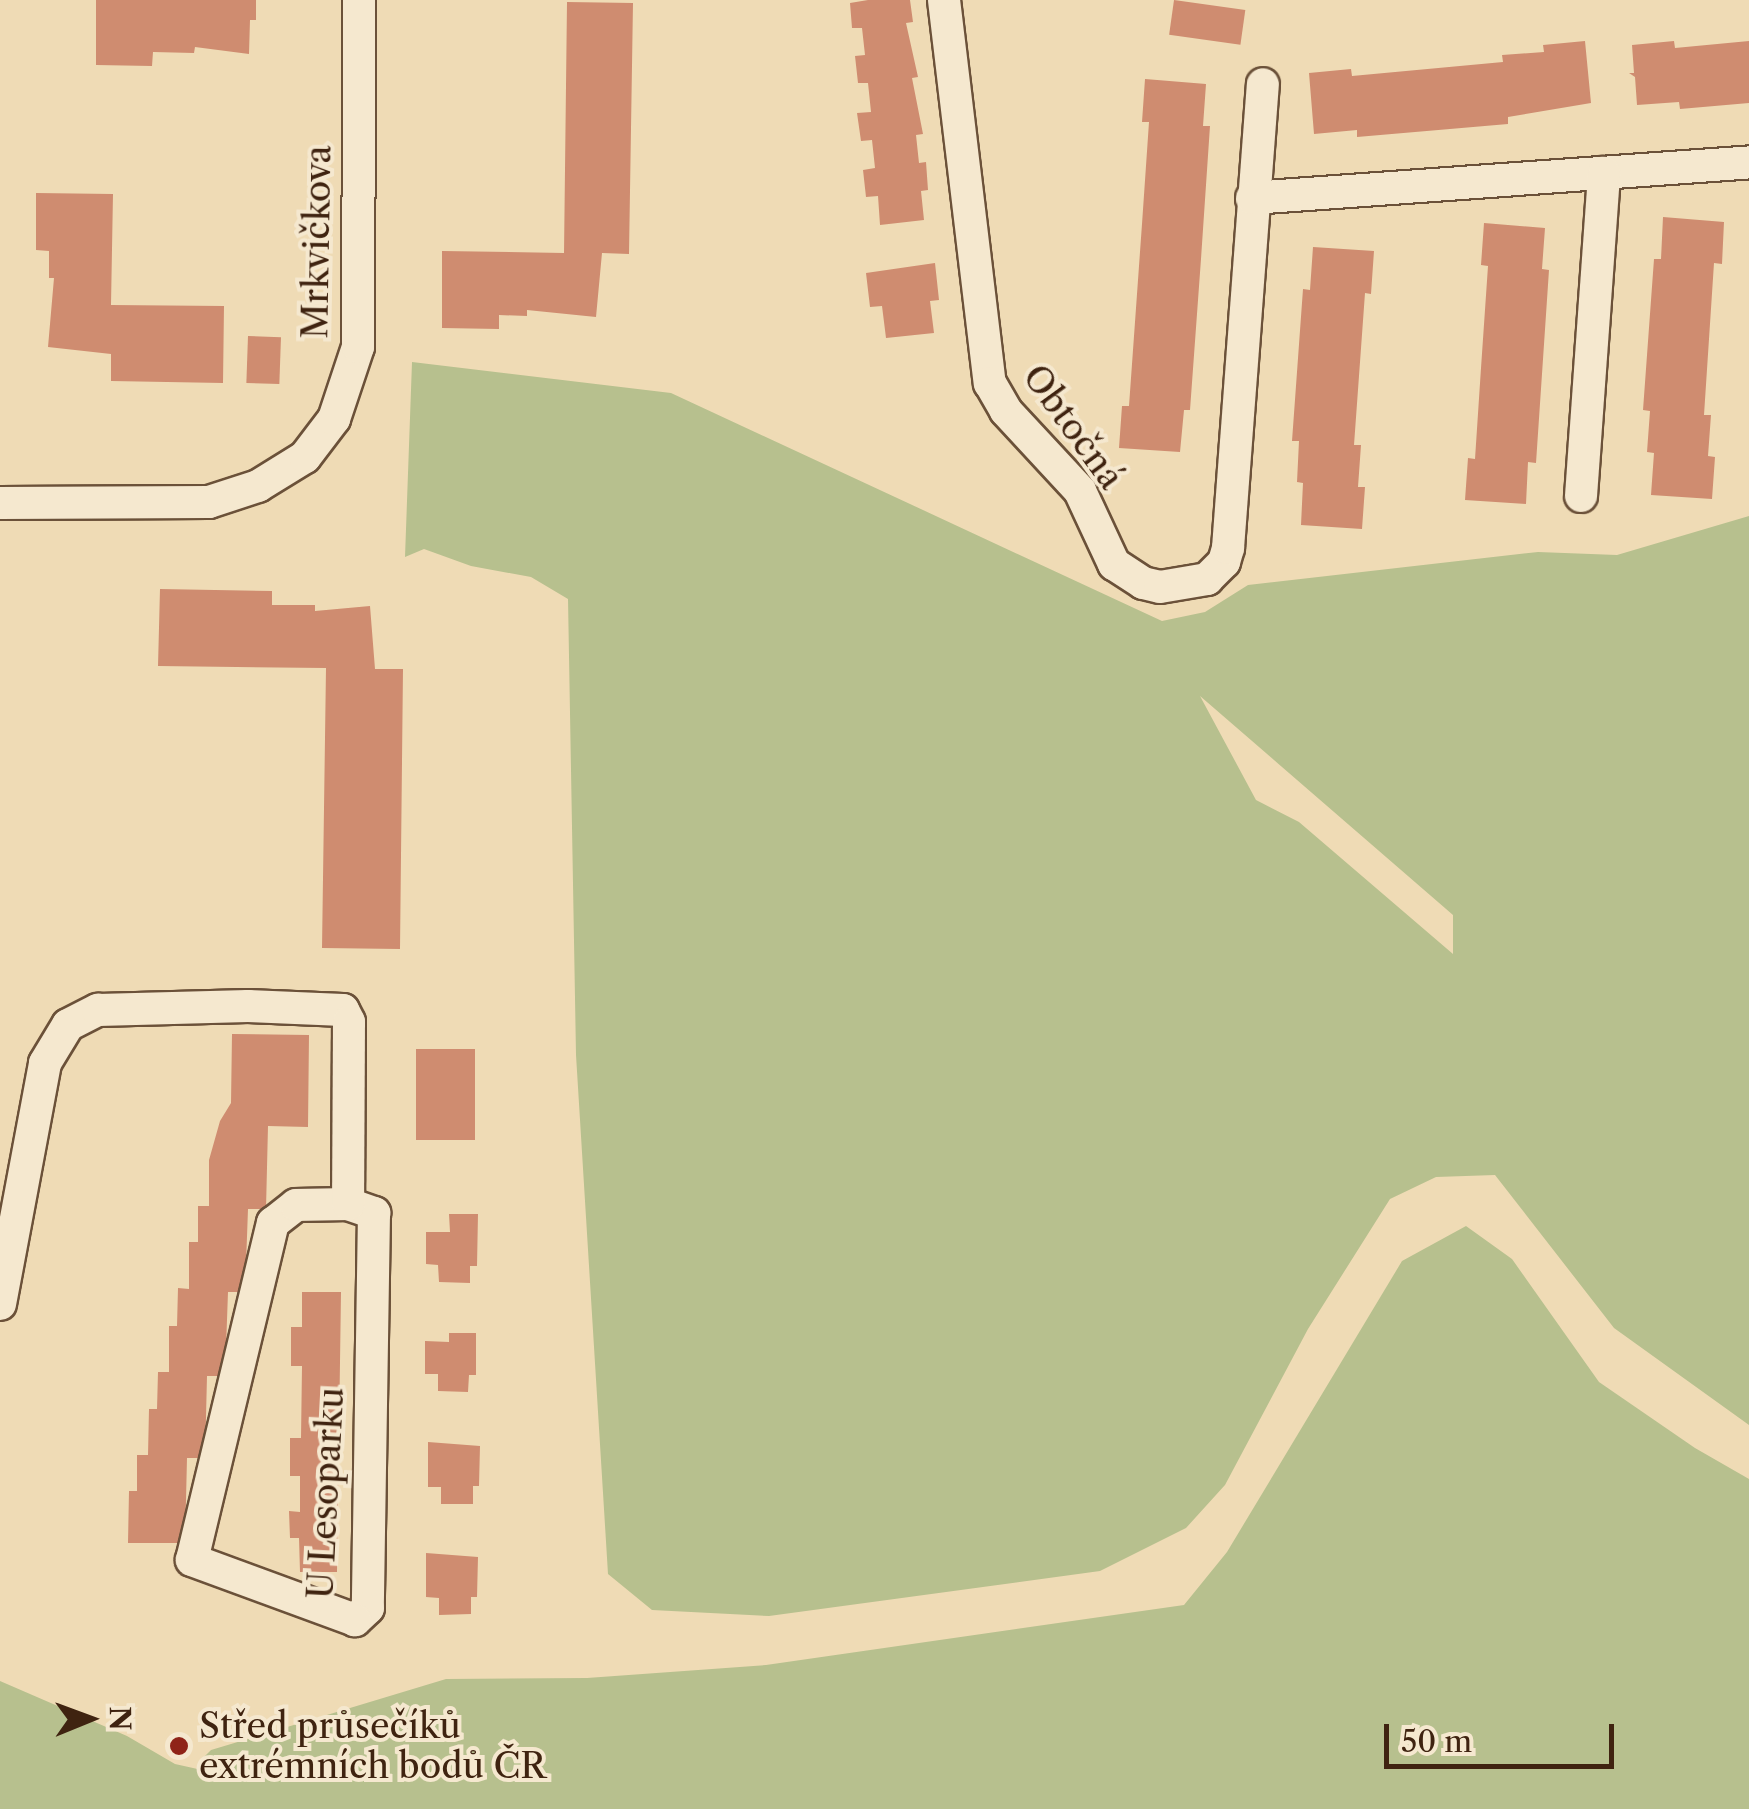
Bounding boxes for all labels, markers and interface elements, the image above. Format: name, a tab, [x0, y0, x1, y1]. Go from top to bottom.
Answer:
street label: Mrkvičkova	[294, 145, 340, 339]
street label: Obtočná	[1014, 357, 1132, 497]
street label: U Lesoparku	[299, 1386, 353, 1600]
north arrow	[40, 1669, 140, 1769]
scale bar	[1389, 1704, 1619, 1766]
place label: Střed průsečíků extrémních bodů ČR	[199, 1705, 546, 1787]
text: N	[103, 1706, 137, 1731]
text: 50 m	[1401, 1723, 1472, 1760]
marker: Střed průsečíků extrémních bodů ČR	[168, 1735, 190, 1757]

